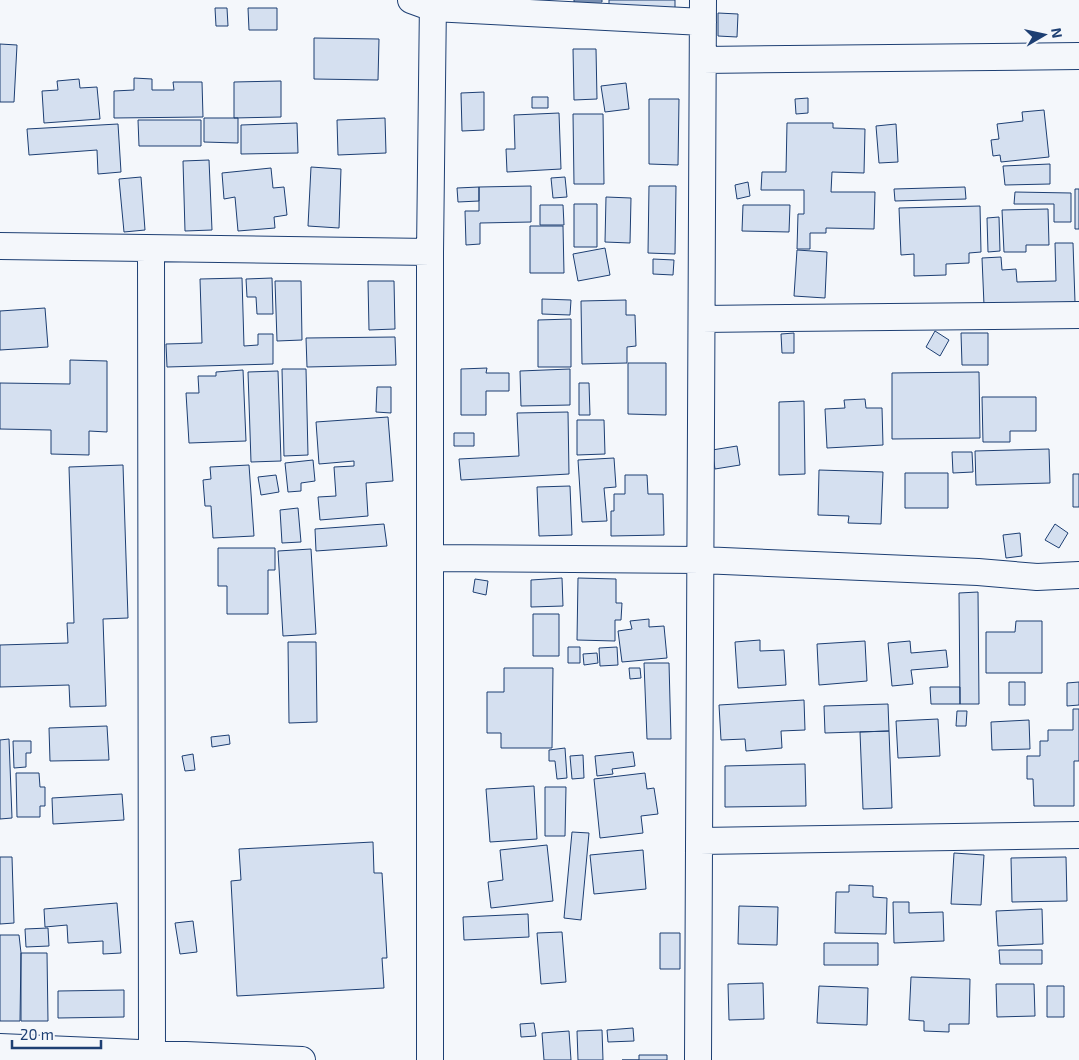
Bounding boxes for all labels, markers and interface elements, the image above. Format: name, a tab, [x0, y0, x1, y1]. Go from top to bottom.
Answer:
north arrow	[1019, 10, 1069, 60]
text: N	[1048, 27, 1067, 39]
scale bar	[12, 1018, 101, 1050]
text: 20 m	[20, 1025, 54, 1043]

